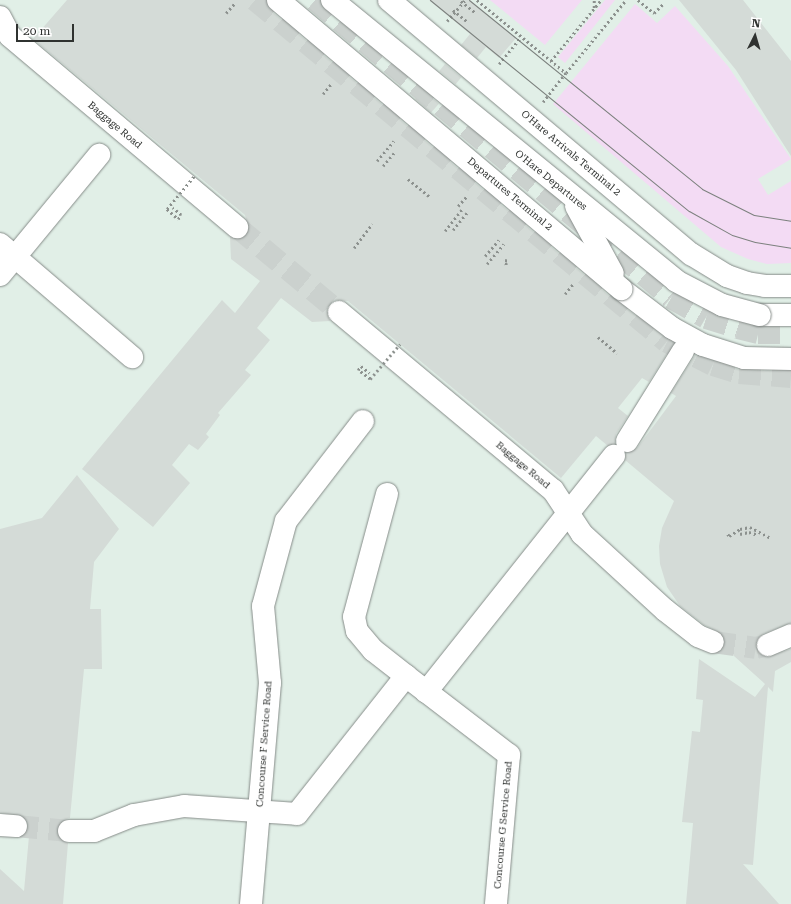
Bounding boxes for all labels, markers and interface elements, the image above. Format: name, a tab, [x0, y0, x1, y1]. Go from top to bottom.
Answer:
scale bar	[18, 16, 76, 42]
north arrow	[735, 16, 775, 56]
text: N	[751, 17, 761, 30]
text: 20 m	[23, 24, 50, 38]
street label: Baggage Road	[86, 99, 144, 151]
street label: O'Hare Arrivals Terminal 2	[519, 108, 623, 198]
street label: O'Hare Departures	[513, 147, 589, 213]
street label: Departures Terminal 2	[465, 155, 555, 233]
street label: Baggage Road	[494, 439, 552, 491]
street label: Concourse F Service Road	[254, 680, 274, 808]
street label: Concourse G Service Road	[491, 761, 515, 889]

